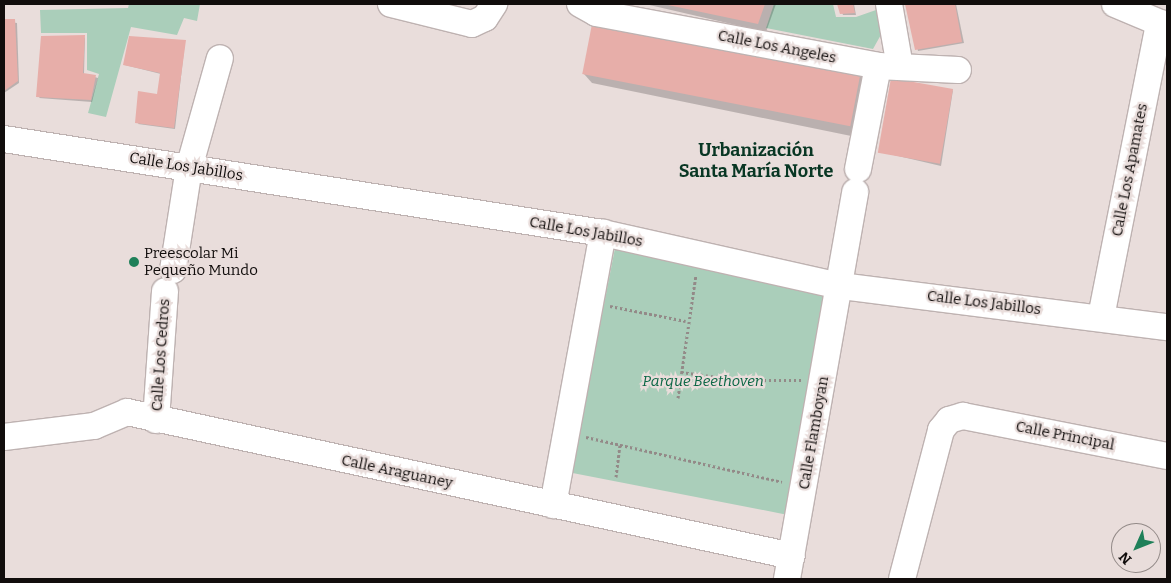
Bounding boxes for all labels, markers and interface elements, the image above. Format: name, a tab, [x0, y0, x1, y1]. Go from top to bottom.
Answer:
street label: Calle Los Angeles	[716, 27, 838, 67]
street label: Calle Los Apamates	[1108, 102, 1152, 238]
district label: Urbanización Santa María Norte	[679, 140, 833, 182]
street label: Calle Los Jabillos	[128, 149, 244, 185]
street label: Calle Los Jabillos	[528, 213, 644, 251]
place label: Preescolar Mi Pequeño Mundo	[144, 244, 258, 279]
marker: Preescolar Mi Pequeño Mundo	[128, 256, 140, 268]
street label: Calle Los Jabillos	[926, 287, 1042, 319]
street label: Calle Los Cedros	[148, 298, 174, 412]
park label: Parque Beethoven	[642, 373, 764, 391]
street label: Calle Flamboyan	[795, 375, 833, 491]
street label: Calle Principal	[1014, 418, 1116, 454]
street label: Calle Araguaney	[340, 451, 454, 493]
north arrow	[1111, 523, 1161, 573]
text: N	[1116, 548, 1135, 568]

